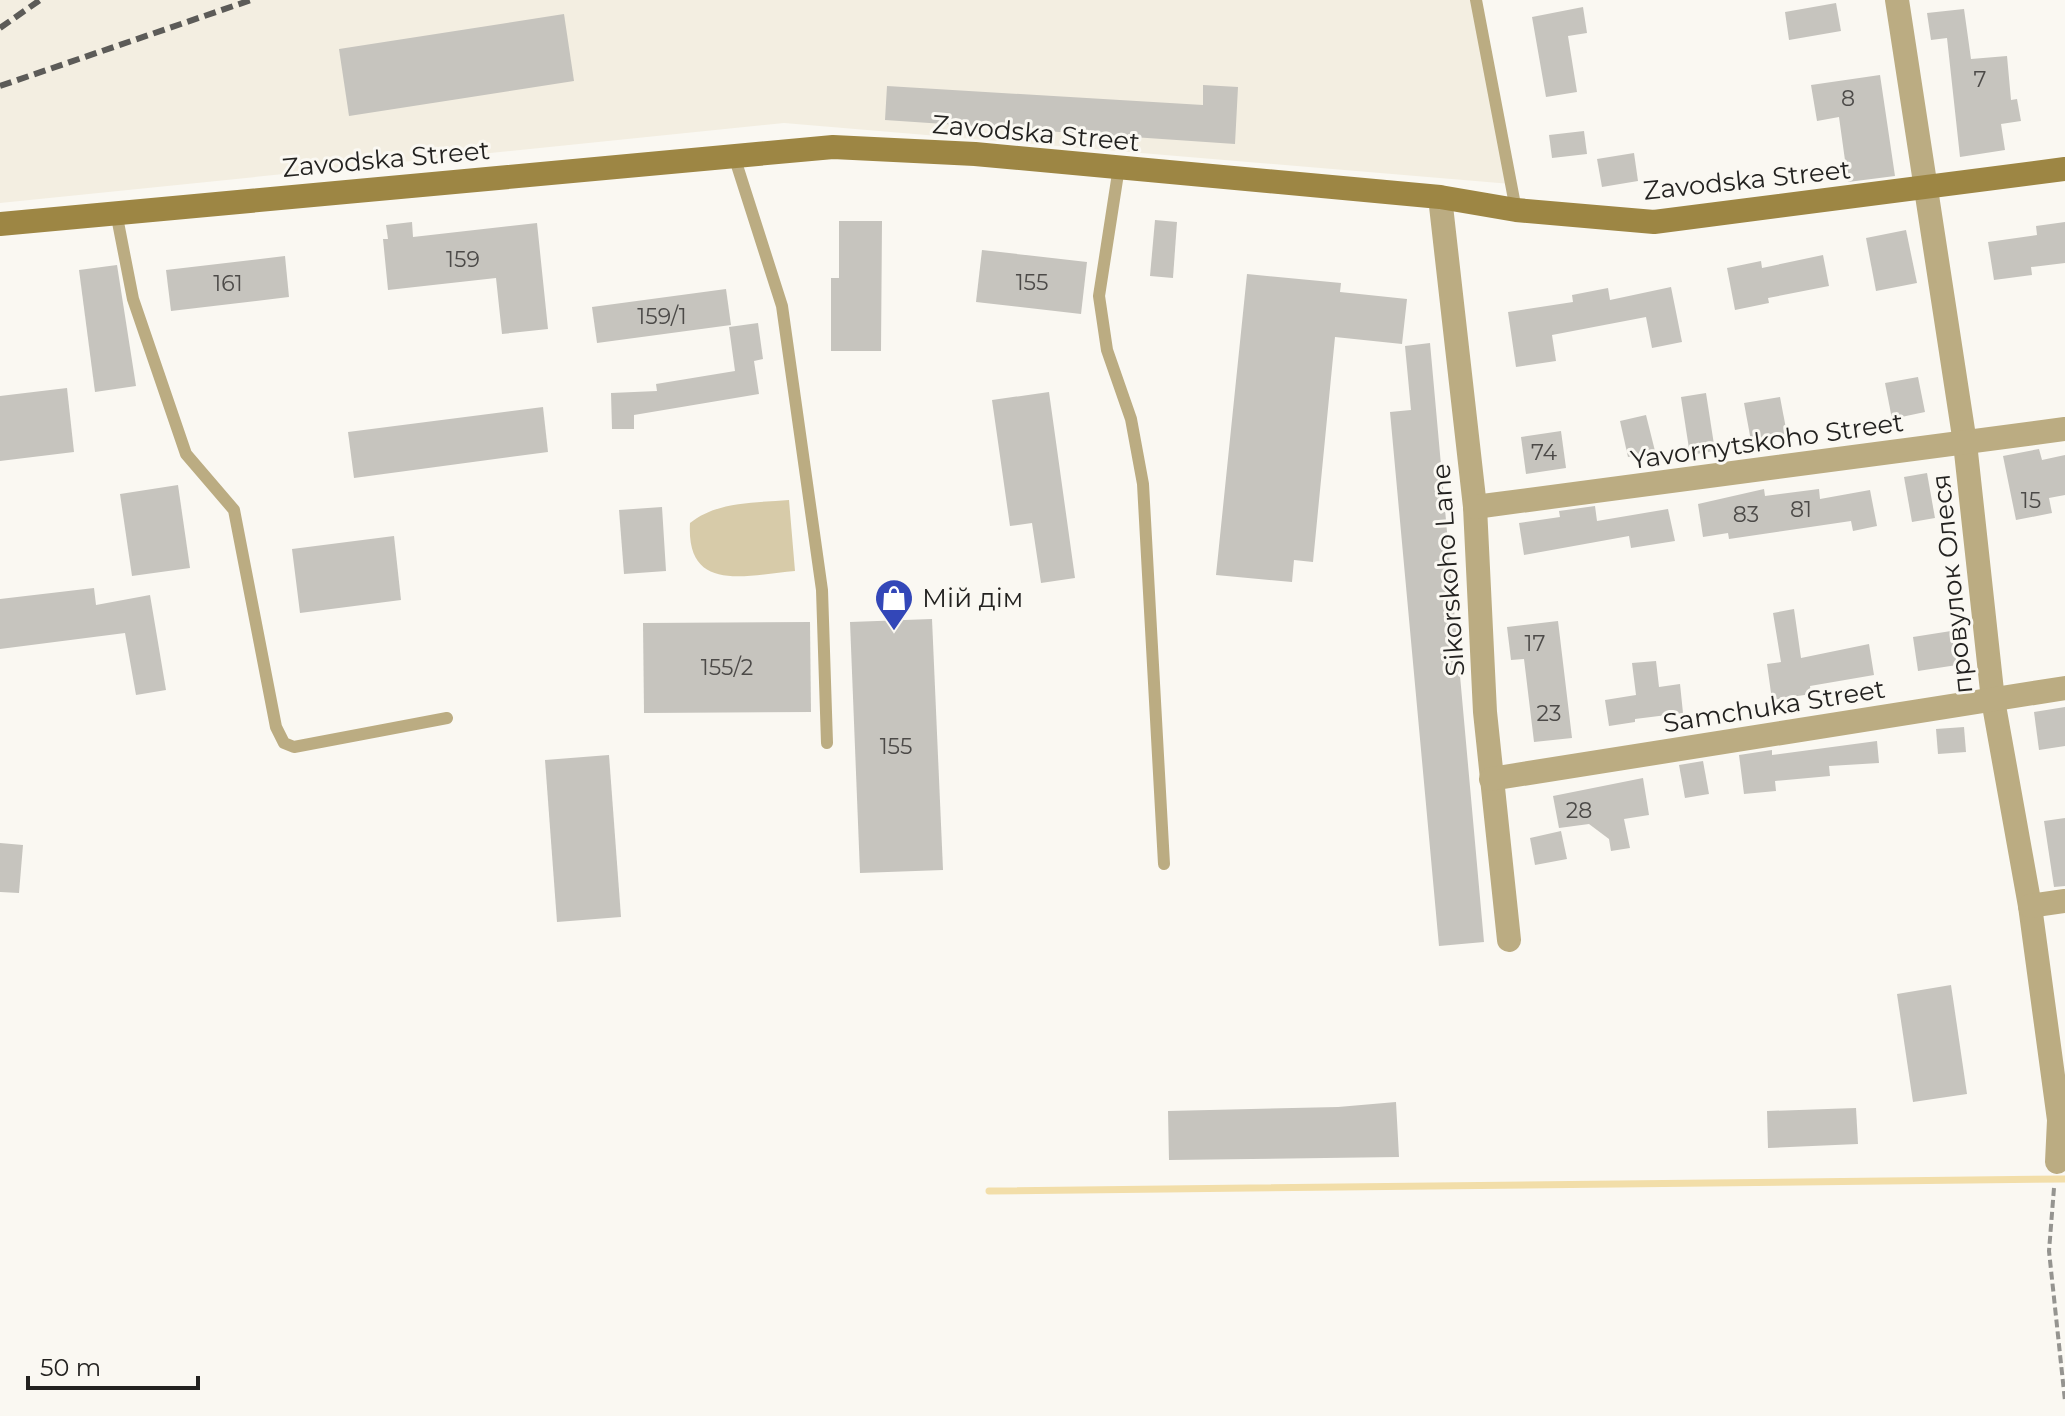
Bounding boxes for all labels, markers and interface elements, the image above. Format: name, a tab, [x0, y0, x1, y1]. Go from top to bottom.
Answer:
house number: 7	[1974, 66, 1987, 93]
house number: 8	[1841, 85, 1855, 112]
street label: Zavodska Street	[931, 108, 1141, 158]
street label: Zavodska Street	[281, 134, 491, 184]
street label: Zavodska Street	[1642, 153, 1852, 207]
house number: 159	[446, 246, 480, 273]
house number: 155	[1016, 269, 1048, 296]
house number: 161	[213, 270, 243, 297]
house number: 159/1	[637, 303, 687, 330]
street label: Yavornytskoho Street	[1628, 406, 1906, 476]
house number: 74	[1531, 439, 1557, 466]
street label: Sikorskoho Lane	[1425, 463, 1471, 677]
street label: провулок Олеся	[1925, 473, 1979, 695]
house number: 15	[2021, 487, 2041, 514]
house number: 81	[1790, 496, 1812, 523]
house number: 83	[1733, 501, 1759, 528]
shop icon: Мій дім	[873, 577, 915, 632]
place label: Мій дім	[922, 582, 1023, 614]
house number: 17	[1525, 630, 1545, 657]
house number: 155/2	[701, 654, 753, 681]
street label: Samchuka Street	[1661, 673, 1887, 739]
house number: 23	[1537, 700, 1561, 727]
house number: 155	[880, 733, 912, 760]
house number: 28	[1566, 797, 1592, 824]
scale bar	[28, 1340, 198, 1390]
text: 50 m	[40, 1353, 101, 1382]

